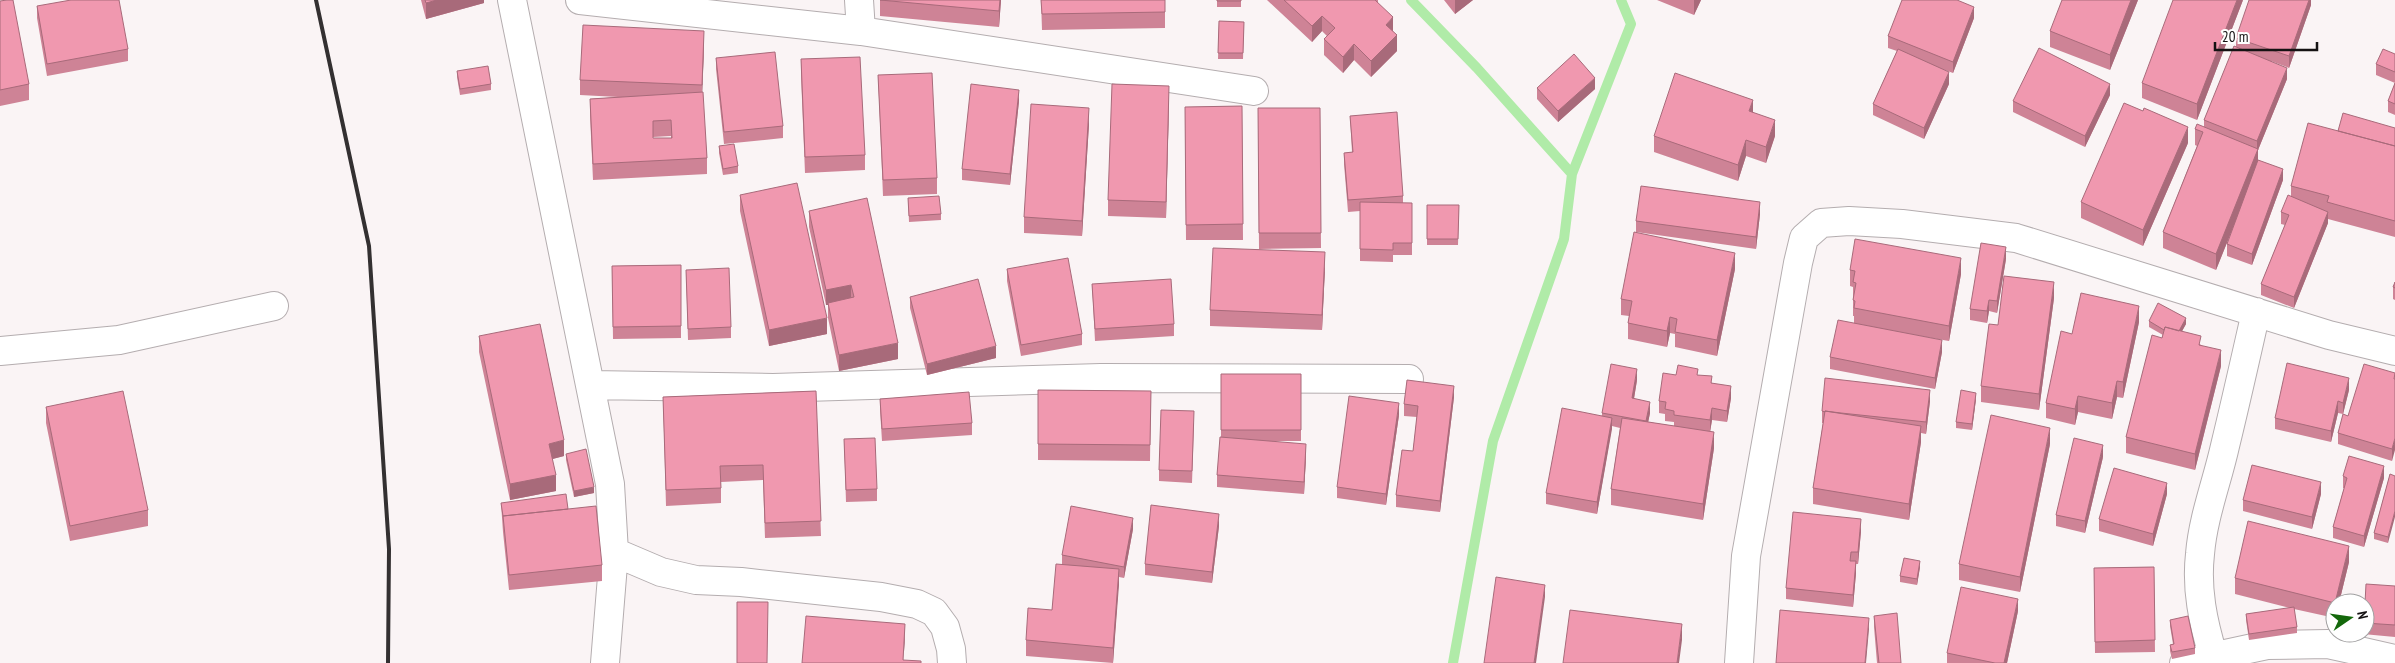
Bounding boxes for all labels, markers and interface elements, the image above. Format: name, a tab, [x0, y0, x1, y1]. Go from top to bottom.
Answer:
scale bar	[2215, 20, 2318, 52]
text: 20 m	[2222, 27, 2248, 46]
north arrow	[2325, 593, 2375, 643]
text: N	[2353, 609, 2372, 621]

